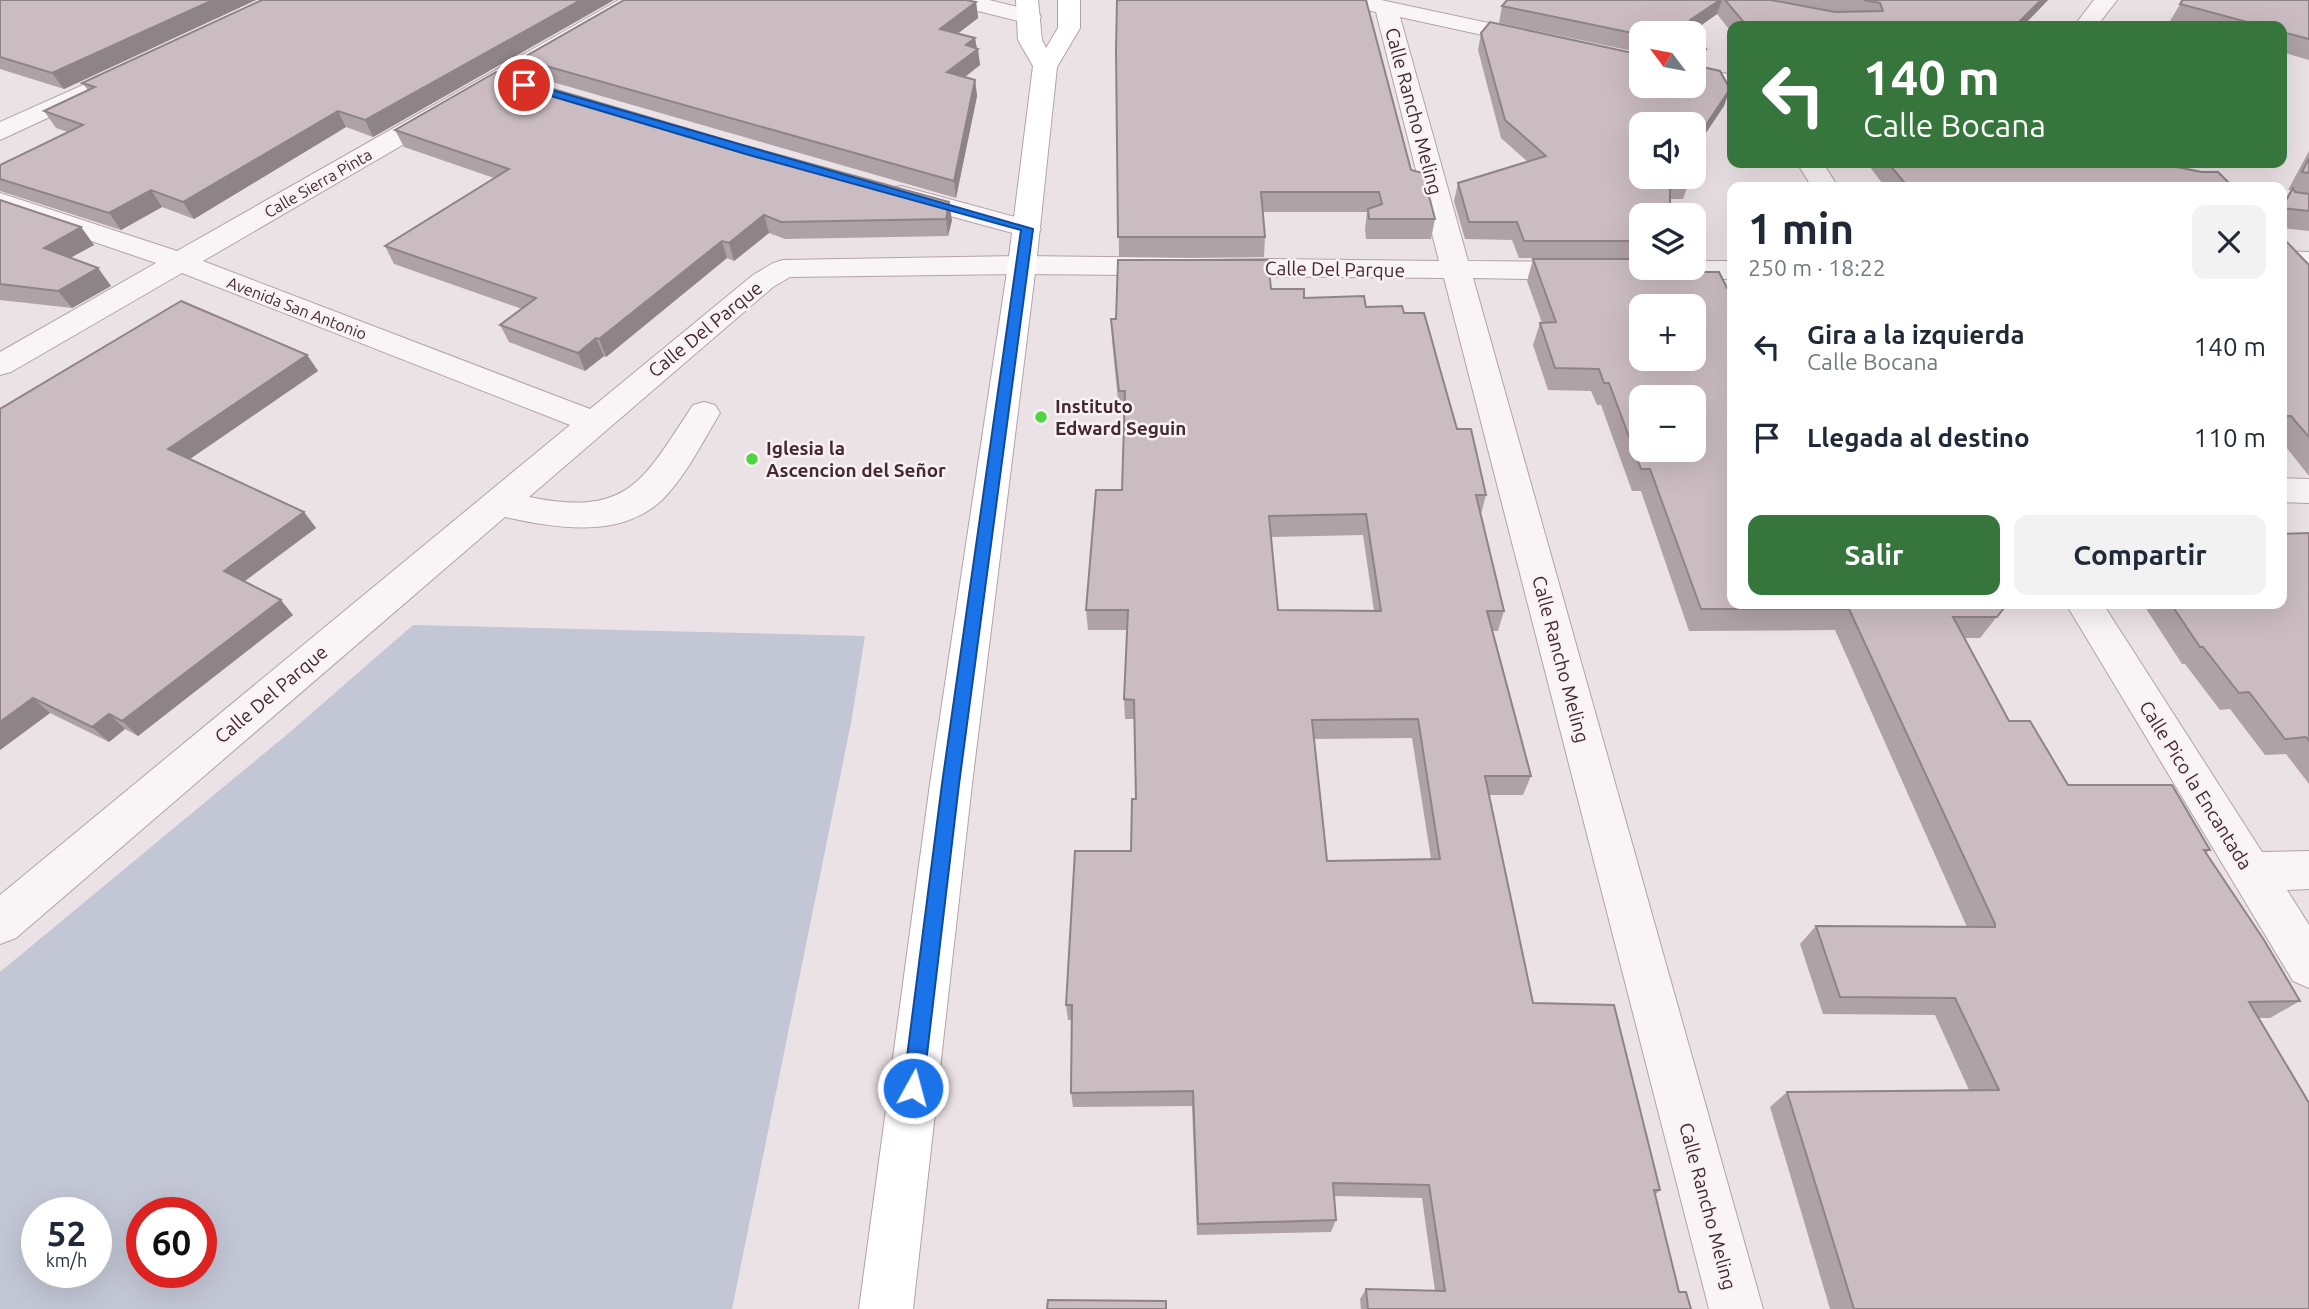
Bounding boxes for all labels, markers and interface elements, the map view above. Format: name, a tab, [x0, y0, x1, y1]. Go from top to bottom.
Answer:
north arrow	[1629, 21, 1706, 98]
map controls	[1629, 21, 1706, 462]
street label: Calle Rancho Meling	[1381, 25, 1447, 197]
icon: left	[1748, 49, 1839, 140]
text: 140 m	[1863, 49, 2000, 104]
pin	[494, 55, 554, 115]
icon: arrive	[505, 66, 543, 104]
text: Calle Bocana	[1863, 107, 2046, 143]
button: sound	[1629, 112, 1706, 189]
street label: Calle Sierra Pinta	[261, 145, 375, 221]
button: layers	[1629, 203, 1706, 280]
text: 1 min	[1748, 205, 1854, 252]
button: close	[2192, 205, 2266, 279]
text: 250 m · 18:22	[1748, 255, 1886, 280]
street label: Calle Del Parque	[1265, 257, 1405, 281]
street label: Avenida San Antonio	[225, 273, 369, 343]
street label: Calle Del Parque	[644, 276, 766, 382]
button: +	[1629, 294, 1706, 371]
text: Gira a la izquierda	[1807, 320, 2025, 349]
icon: left	[1748, 328, 1786, 366]
text: 140 m	[2194, 332, 2266, 361]
text: Calle Bocana	[1807, 349, 1938, 374]
button: −	[1629, 385, 1706, 462]
place label: Instituto Edward Seguin	[1055, 395, 1187, 439]
marker: Instituto Edward Seguin	[1033, 409, 1049, 425]
icon: arrive	[1748, 419, 1786, 457]
text: Llegada al destino	[1807, 423, 2030, 452]
text: 110 m	[2194, 423, 2266, 452]
place label: Iglesia la Ascencion del Señor	[766, 437, 946, 481]
marker: Iglesia la Ascencion del Señor	[744, 451, 760, 467]
button: Salir	[1748, 515, 2000, 595]
button: Compartir	[2014, 515, 2266, 595]
street label: Calle Rancho Meling	[1528, 573, 1594, 745]
street label: Calle Del Parque	[210, 641, 332, 747]
street label: Calle Pico la Encantada	[2135, 697, 2257, 873]
position arrow	[876, 1051, 950, 1125]
street label: Calle Rancho Meling	[1675, 1120, 1741, 1292]
speed limit sign: 60	[126, 1197, 217, 1288]
text: 52	[47, 1213, 86, 1253]
text: km/h	[46, 1250, 87, 1270]

